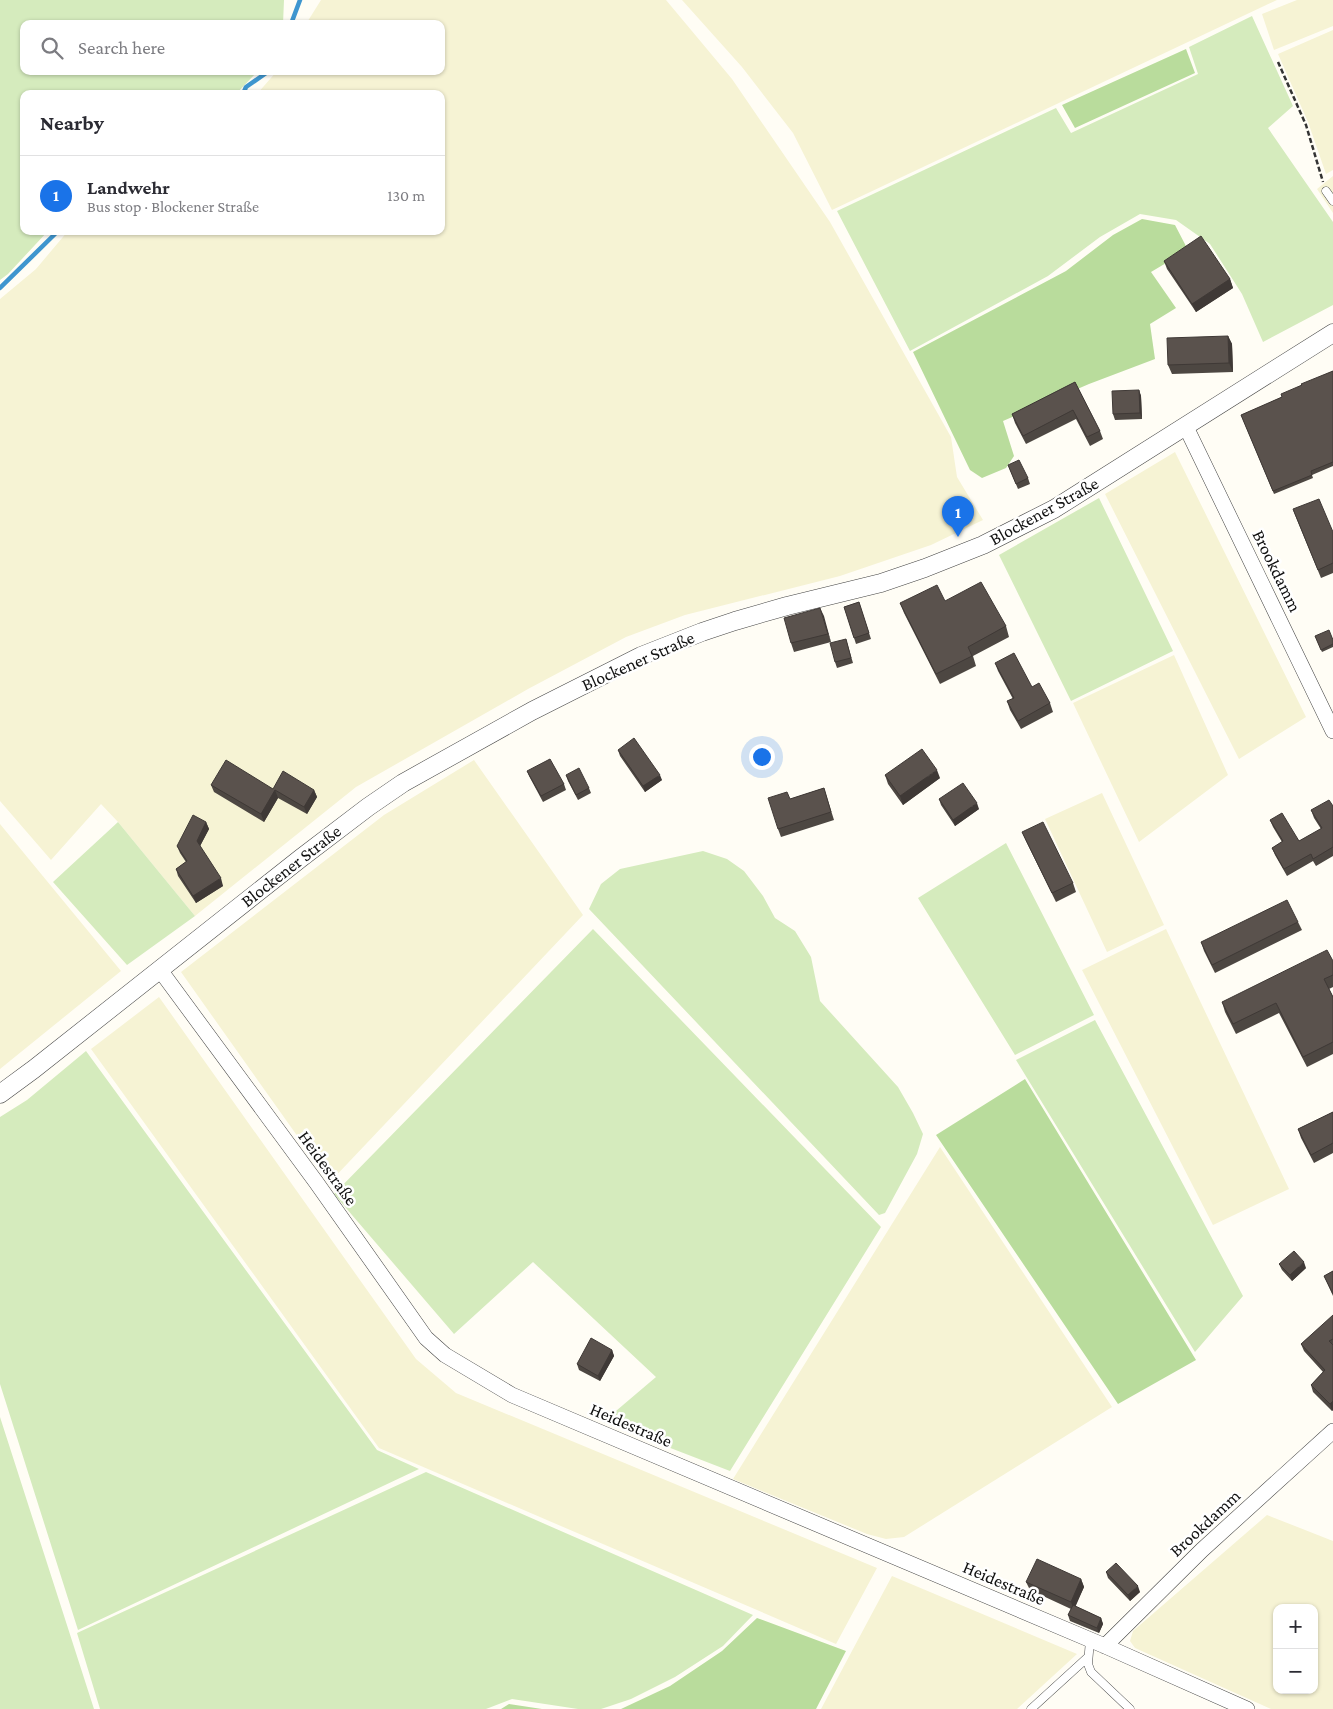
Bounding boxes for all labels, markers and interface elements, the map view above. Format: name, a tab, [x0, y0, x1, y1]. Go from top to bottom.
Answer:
search box	[20, 20, 445, 75]
icon: search	[38, 34, 66, 62]
text: Search here	[78, 37, 165, 58]
text: Nearby	[40, 111, 104, 135]
text: Landwehr	[87, 177, 170, 198]
text: 1	[53, 187, 59, 204]
text: 130 m	[387, 187, 425, 204]
text: Bus stop · Blockener Straße	[87, 198, 259, 215]
street label: Blockener Straße	[986, 473, 1102, 549]
pin: 1	[942, 496, 974, 537]
street label: Brookdamm	[1249, 527, 1306, 616]
street label: Blockener Straße	[579, 627, 698, 695]
your location	[749, 744, 775, 770]
street label: Blockener Straße	[237, 821, 345, 911]
street label: Heidestraße	[294, 1127, 362, 1209]
street label: Heidestraße	[587, 1399, 675, 1451]
street label: Brookdamm	[1166, 1485, 1245, 1561]
street label: Heidestraße	[960, 1557, 1048, 1609]
map controls	[1273, 1604, 1318, 1694]
button: +	[1273, 1604, 1318, 1649]
button: −	[1273, 1649, 1318, 1694]

